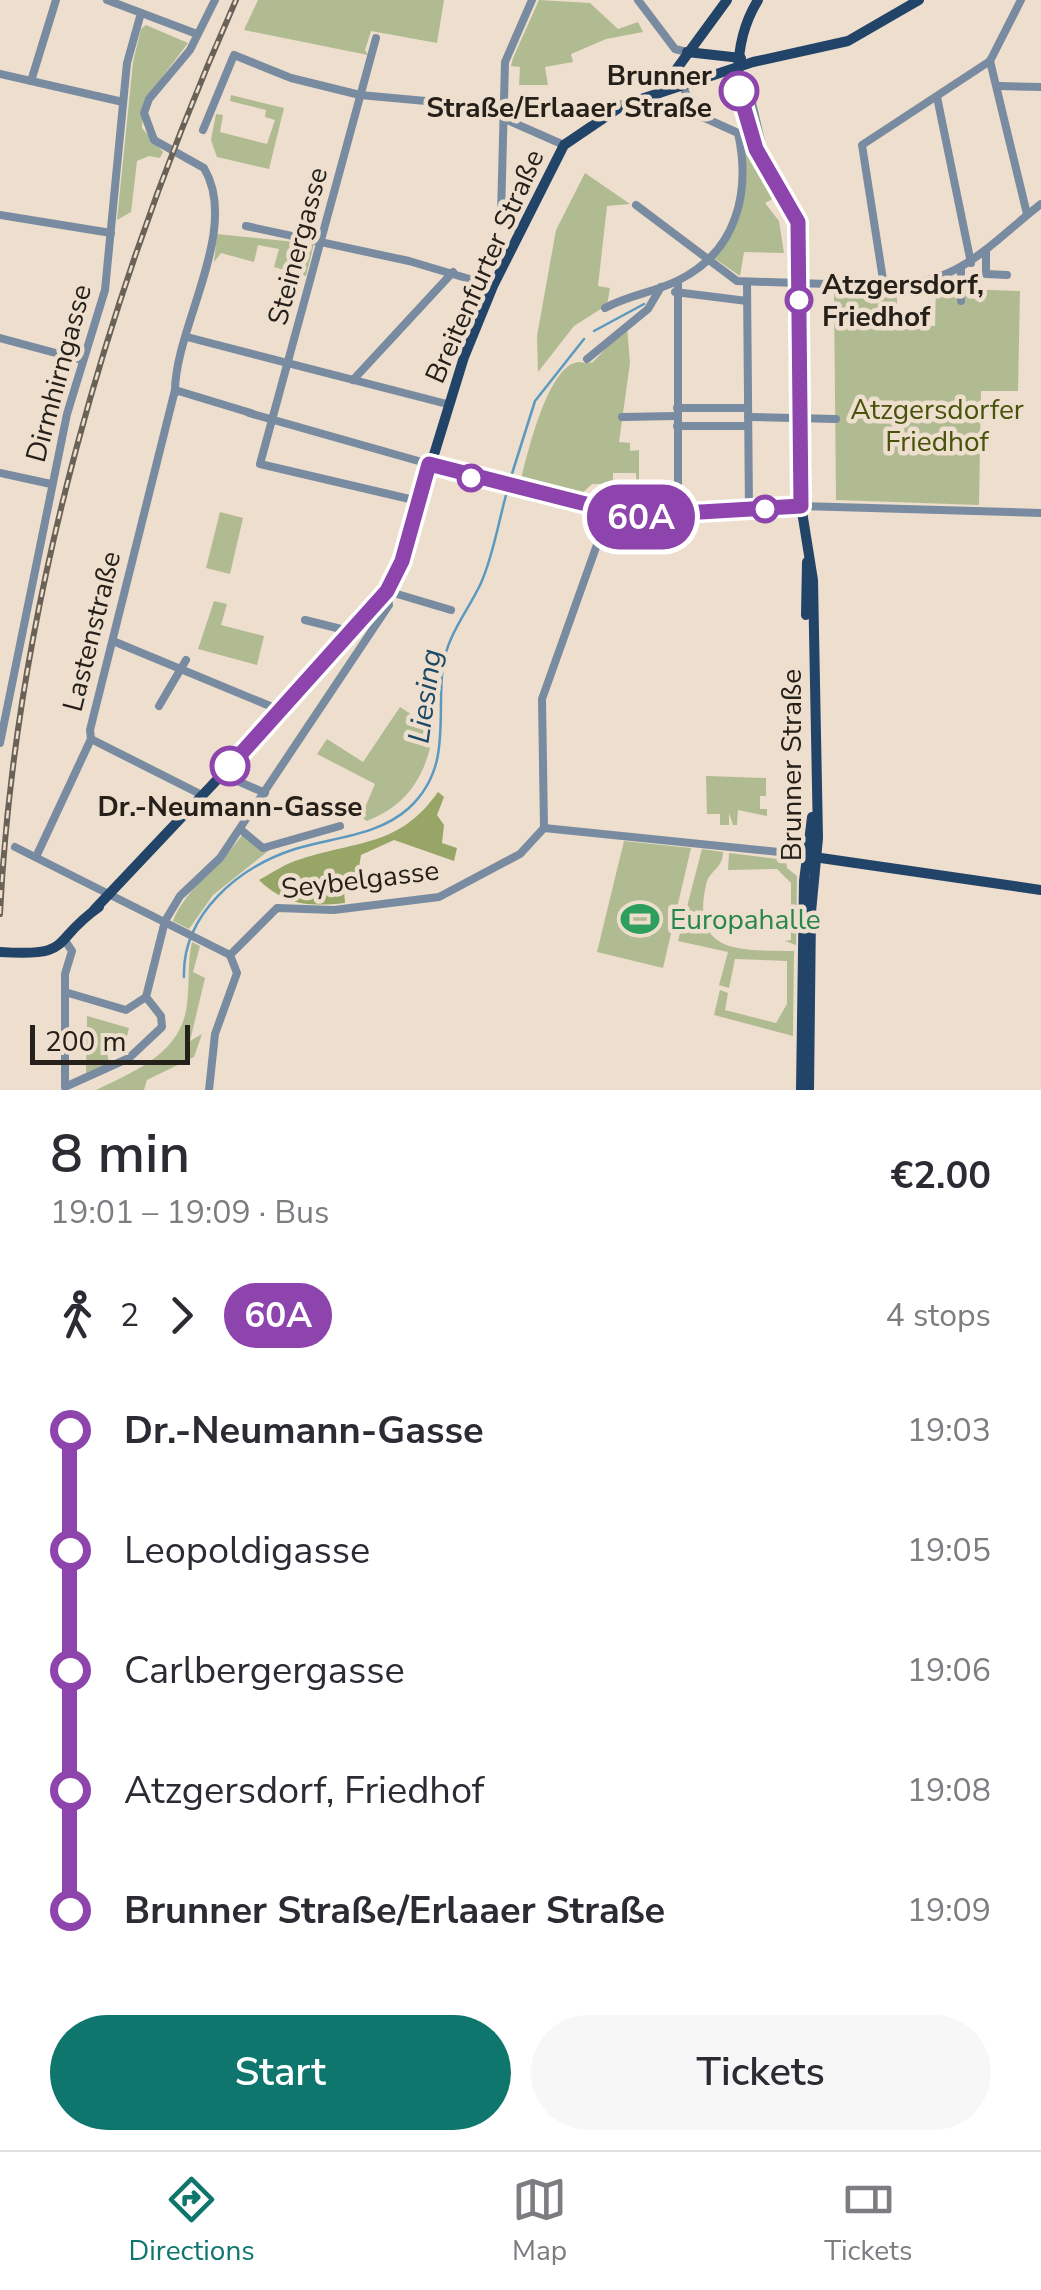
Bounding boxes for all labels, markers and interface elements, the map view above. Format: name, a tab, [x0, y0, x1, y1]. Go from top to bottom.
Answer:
place label: Brunner Straße/Erlaaer Straße	[426, 57, 712, 127]
marker: Brunner Straße/Erlaaer Straße	[720, 72, 758, 110]
street label: Breitenfurter Straße	[416, 144, 554, 389]
street label: Steinergasse	[259, 163, 337, 329]
place label: Atzgersdorf, Friedhof	[822, 266, 984, 336]
street label: Dirmhirngasse	[17, 280, 101, 466]
marker: Atzgersdorf, Friedhof	[786, 287, 812, 313]
park label: Atzgersdorfer Friedhof	[850, 391, 1024, 461]
unlabelled marker	[458, 465, 484, 491]
line badge: 60A	[584, 484, 698, 550]
text: 60A	[607, 494, 675, 541]
unlabelled marker	[752, 496, 778, 522]
street label: Lastenstraße	[54, 547, 130, 715]
water label: Liesing	[399, 646, 452, 746]
street label: Brunner Straße	[773, 669, 811, 861]
marker: Dr.-Neumann-Gasse	[211, 747, 249, 785]
place label: Dr.-Neumann-Gasse	[97, 788, 363, 826]
street label: Seybelgasse	[279, 851, 441, 909]
sports icon: Europahalle	[619, 898, 661, 940]
place label: Europahalle	[670, 901, 821, 939]
scale bar	[30, 1020, 190, 1064]
text: 200 m	[45, 1023, 127, 1061]
text: 8 min	[50, 1116, 190, 1191]
text: €2.00	[890, 1150, 991, 1201]
text: 19:01 – 19:09 · Bus	[50, 1191, 329, 1234]
icon: walk	[50, 1288, 105, 1343]
icon: forward	[154, 1288, 209, 1343]
text: 60A	[244, 1292, 312, 1339]
text: 2	[120, 1294, 139, 1337]
text: 4 stops	[885, 1294, 991, 1337]
text: Dr.-Neumann-Gasse	[124, 1405, 484, 1456]
text: 19:03	[907, 1409, 991, 1452]
text: Leopoldigasse	[124, 1525, 370, 1576]
text: 19:05	[907, 1529, 991, 1572]
text: Carlbergergasse	[124, 1645, 405, 1696]
text: 19:06	[907, 1649, 991, 1692]
text: Atzgersdorf, Friedhof	[124, 1765, 484, 1816]
text: 19:08	[907, 1769, 991, 1812]
text: Brunner Straße/Erlaaer Straße	[124, 1885, 665, 1936]
text: 19:09	[907, 1889, 991, 1932]
button: Start	[50, 2015, 511, 2130]
button: Tickets	[531, 2015, 991, 2130]
tab: Directions	[129, 2172, 255, 2270]
tab: Map	[512, 2172, 567, 2270]
tab: Tickets	[824, 2172, 912, 2270]

